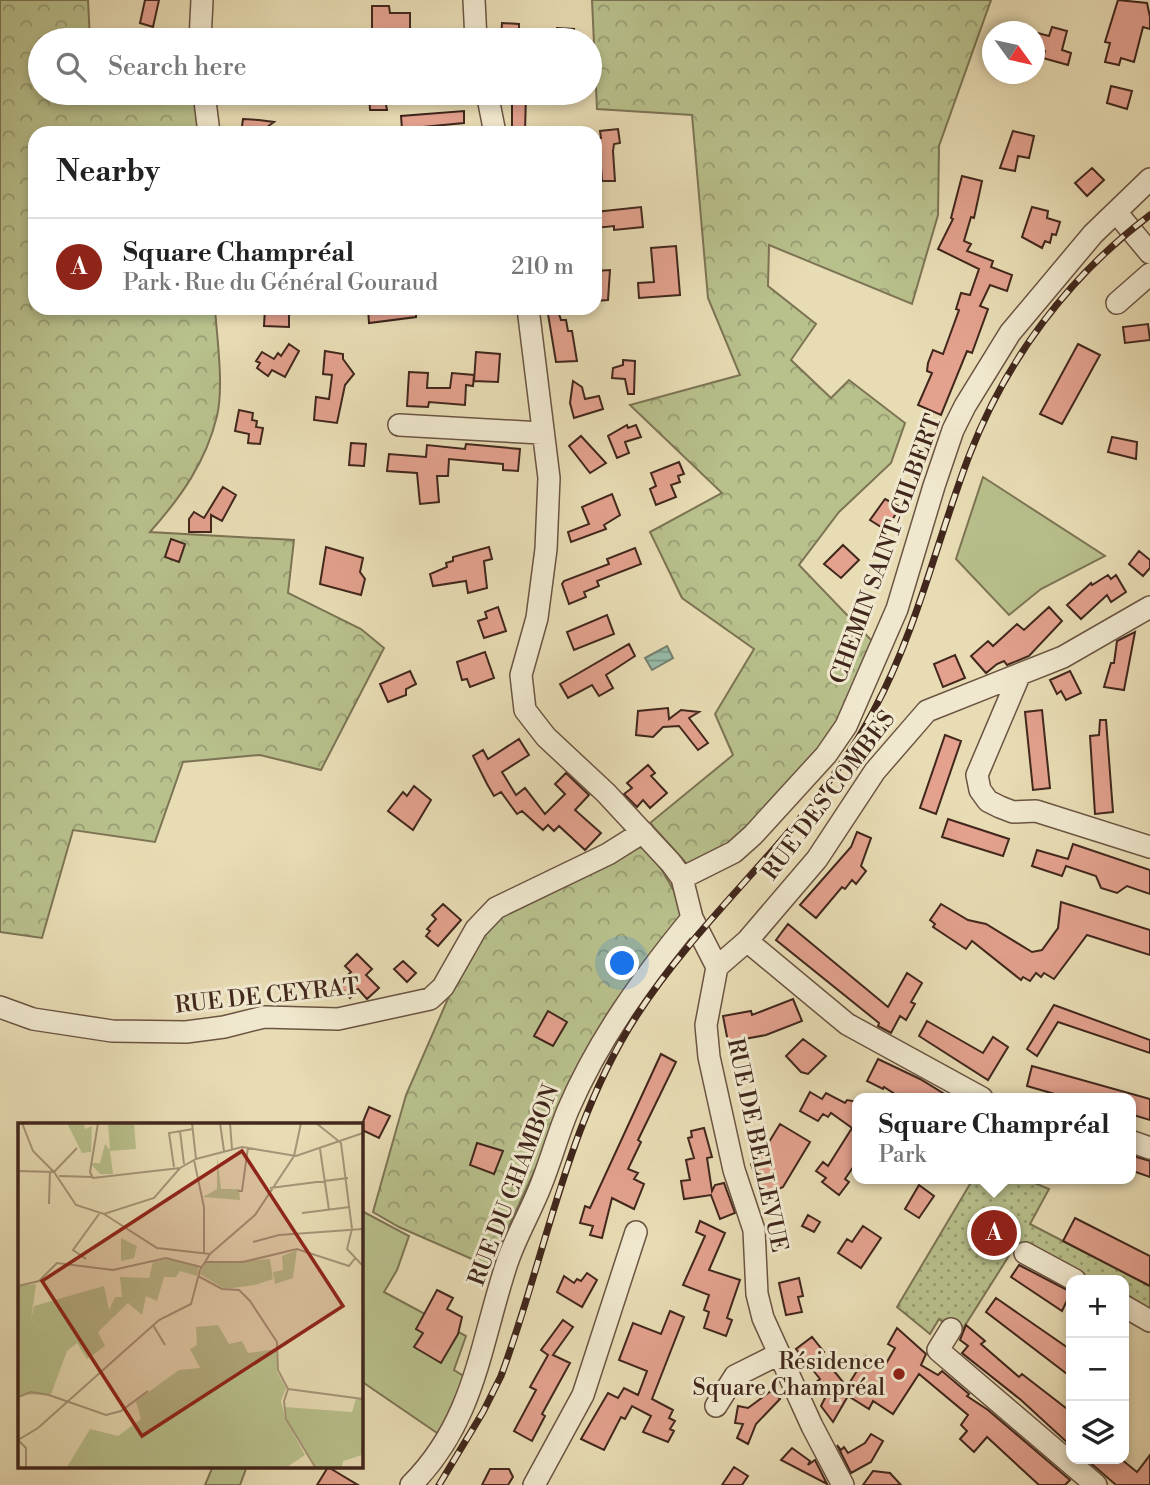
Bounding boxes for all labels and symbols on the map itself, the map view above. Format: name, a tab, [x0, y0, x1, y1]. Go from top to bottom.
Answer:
north arrow	[982, 21, 1045, 84]
street label: CHEMIN SAINT-GILBERT	[824, 411, 948, 688]
street label: RUE DES COMBES	[756, 706, 901, 886]
your location	[605, 946, 639, 980]
street label: RUE DE CEYRAT	[174, 972, 361, 1020]
street label: RUE DE BELLEVUE	[721, 1036, 793, 1255]
street label: RUE DU CHAMBON	[463, 1081, 565, 1290]
inset map	[18, 1123, 362, 1468]
pin: A	[971, 1207, 1017, 1259]
place label: Résidence Square Champréal	[692, 1348, 885, 1402]
marker: Résidence Square Champréal	[891, 1366, 907, 1382]

